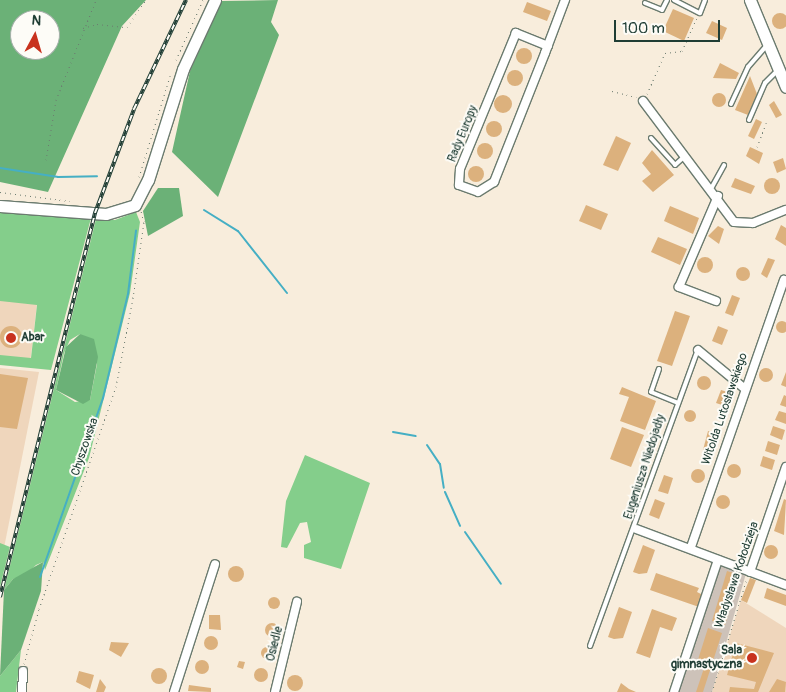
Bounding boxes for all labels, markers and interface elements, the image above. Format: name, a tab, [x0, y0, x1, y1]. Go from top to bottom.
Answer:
north arrow	[10, 10, 60, 60]
scale bar	[616, 10, 722, 42]
text: N	[31, 12, 42, 30]
text: 100 m	[622, 19, 665, 38]
street label: Rady Europy	[445, 104, 481, 164]
place label: Abar	[21, 331, 45, 345]
marker: Abar	[5, 332, 17, 344]
street label: Witolda Lutosławskiego	[699, 351, 751, 467]
street label: Eugeniusza Niedojadły	[621, 413, 669, 521]
street label: Chyszowska	[68, 416, 102, 478]
street label: Władysława Kołodzieja	[712, 520, 762, 630]
street label: Osiedle	[264, 625, 286, 663]
place label: Sala gimnastyczna	[671, 644, 742, 672]
marker: Sala gimnastyczna	[746, 652, 758, 664]

